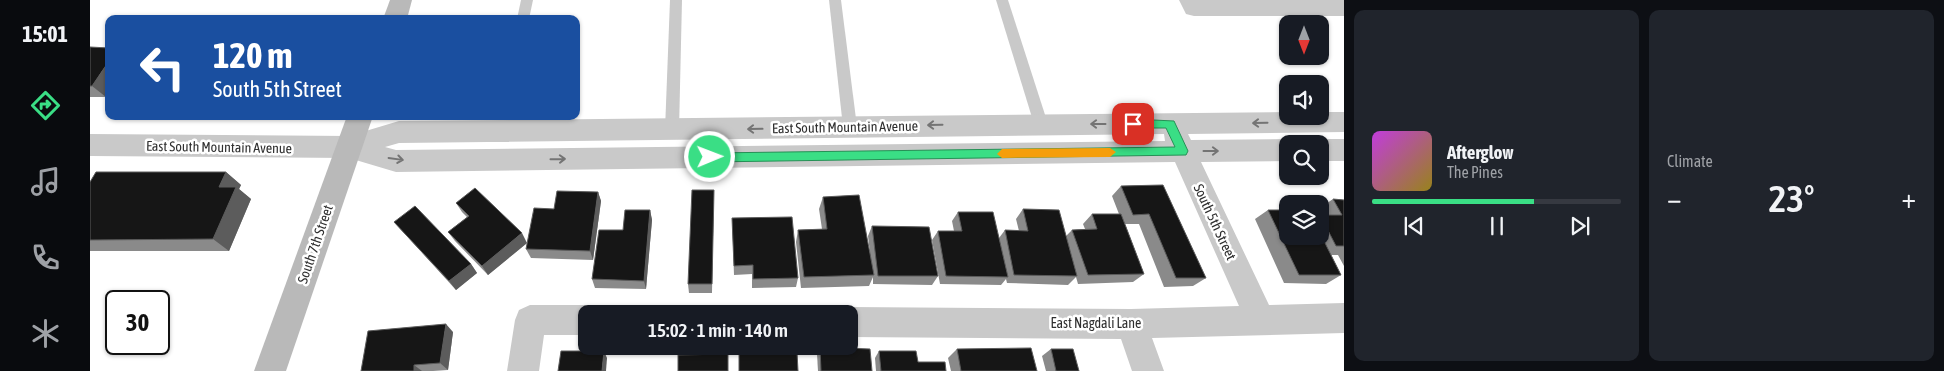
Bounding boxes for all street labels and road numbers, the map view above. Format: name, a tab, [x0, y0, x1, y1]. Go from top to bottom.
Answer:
street label: East South Mountain Avenue	[772, 118, 918, 136]
street label: East South Mountain Avenue	[146, 138, 292, 156]
street label: South 5th Street	[1190, 181, 1240, 263]
street label: South 7th Street	[294, 203, 336, 285]
street label: East Nagdali Lane	[1051, 315, 1141, 331]

